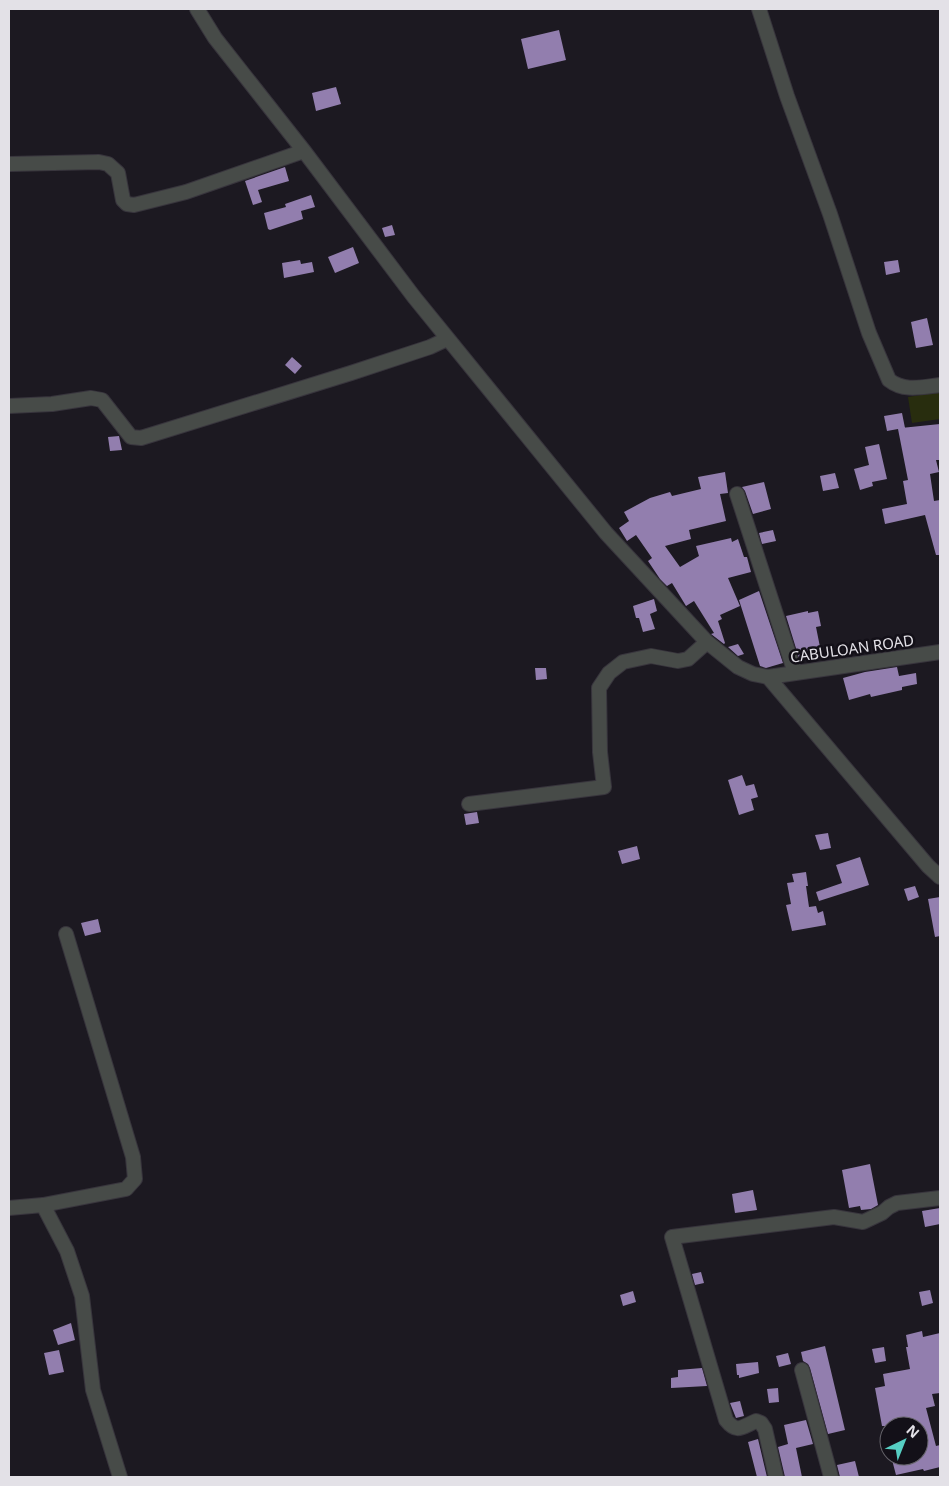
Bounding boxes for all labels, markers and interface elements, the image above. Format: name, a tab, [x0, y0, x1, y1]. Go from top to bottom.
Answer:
street label: CABULOAN ROAD	[789, 629, 915, 667]
north arrow	[879, 1416, 929, 1466]
text: N	[903, 1420, 924, 1442]

